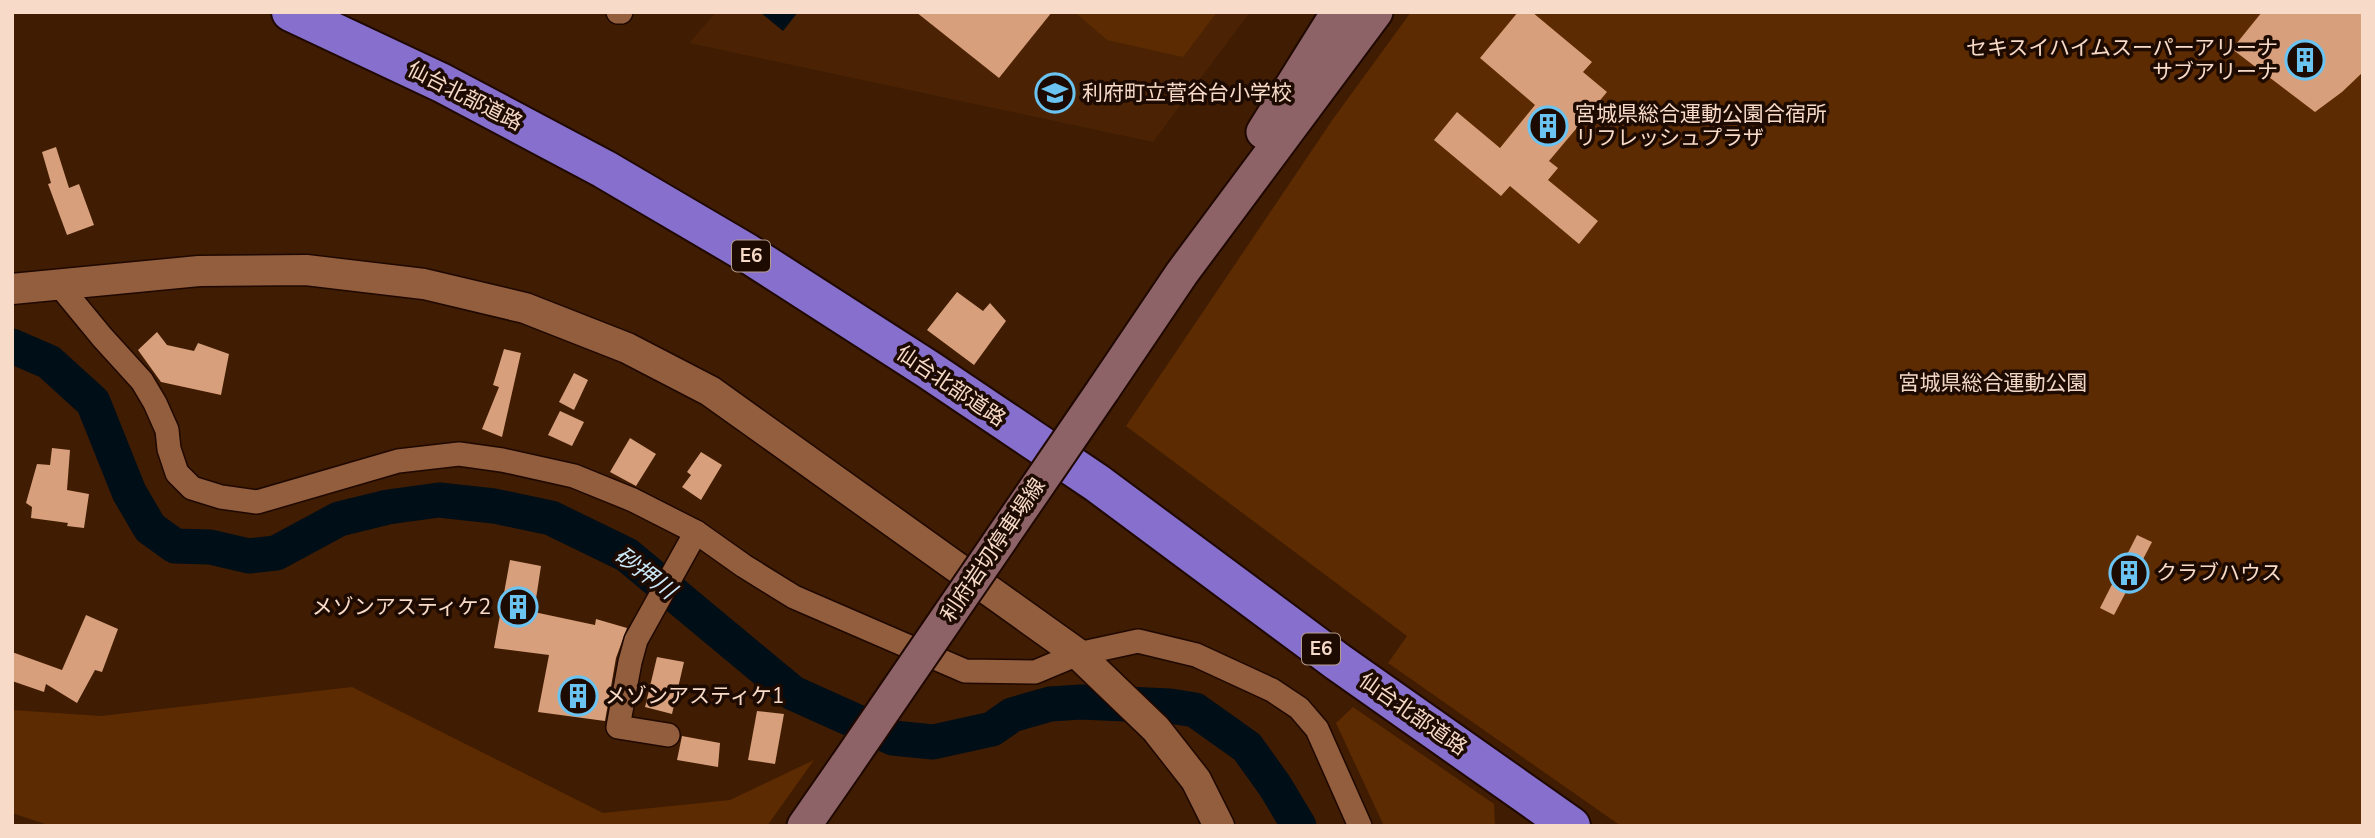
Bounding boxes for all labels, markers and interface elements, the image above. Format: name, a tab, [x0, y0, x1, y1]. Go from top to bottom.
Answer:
place label: セキスイハイムスーパーアリーナ サブアリーナ	[1966, 34, 2278, 86]
building icon: セキスイハイムスーパーアリーナ サブアリーナ	[2284, 39, 2326, 81]
street label: 仙台北部道路	[403, 55, 527, 137]
school or university icon: 利府町立菅谷台小学校	[1034, 72, 1076, 114]
place label: 利府町立菅谷台小学校	[1082, 79, 1292, 107]
place label: 宮城県総合運動公園合宿所 リフレッシュプラザ	[1575, 100, 1827, 152]
building icon: 宮城県総合運動公園合宿所 リフレッシュプラザ	[1527, 105, 1569, 147]
road number: E6	[732, 240, 770, 272]
street label: 仙台北部道路	[891, 339, 1011, 433]
park label: 宮城県総合運動公園	[1899, 369, 2088, 397]
street label: 利府岩切停車場線	[934, 473, 1052, 627]
water label: 砂押川	[608, 540, 684, 608]
building icon: クラブハウス	[2108, 552, 2150, 594]
place label: クラブハウス	[2156, 559, 2282, 587]
building icon: メゾンアスティケ2	[497, 586, 539, 628]
place label: メゾンアスティケ2	[312, 593, 491, 621]
road number: E6	[1302, 634, 1340, 664]
street label: 仙台北部道路	[1353, 666, 1473, 762]
building icon: メゾンアスティケ1	[557, 675, 599, 717]
place label: メゾンアスティケ1	[605, 682, 784, 710]

